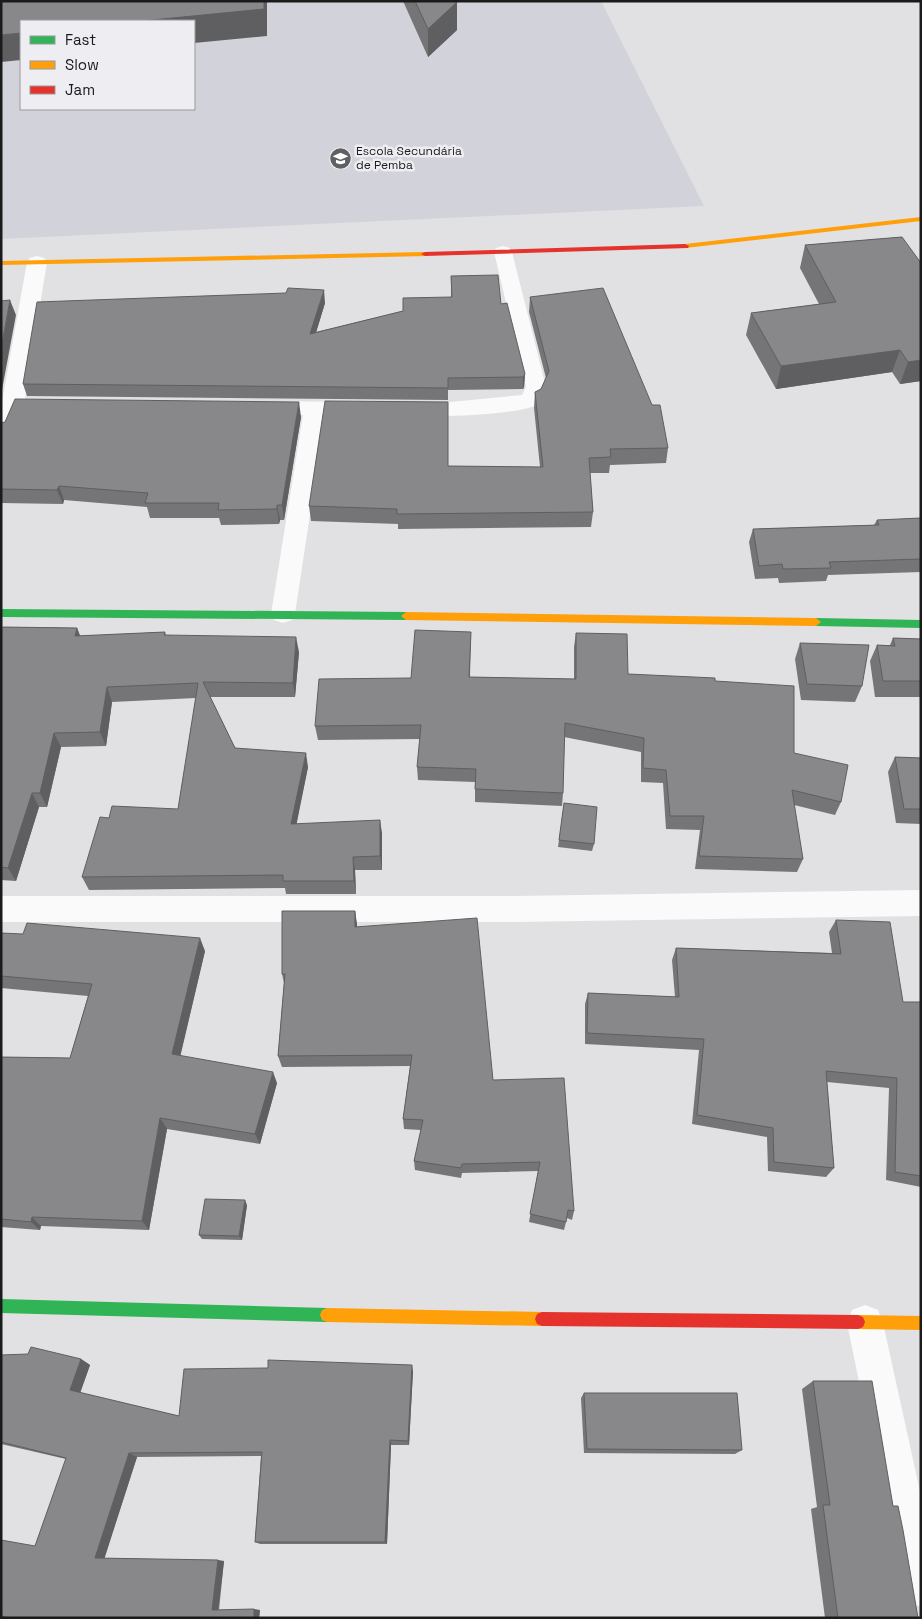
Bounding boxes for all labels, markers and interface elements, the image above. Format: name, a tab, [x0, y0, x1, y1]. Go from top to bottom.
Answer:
legend	[20, 20, 195, 110]
text: Fast	[65, 30, 96, 49]
text: Slow	[65, 55, 99, 74]
text: Jam	[65, 80, 95, 99]
place label: Escola Secundária de Pemba	[356, 143, 462, 173]
school or university icon: Escola Secundária de Pemba	[328, 146, 352, 170]

